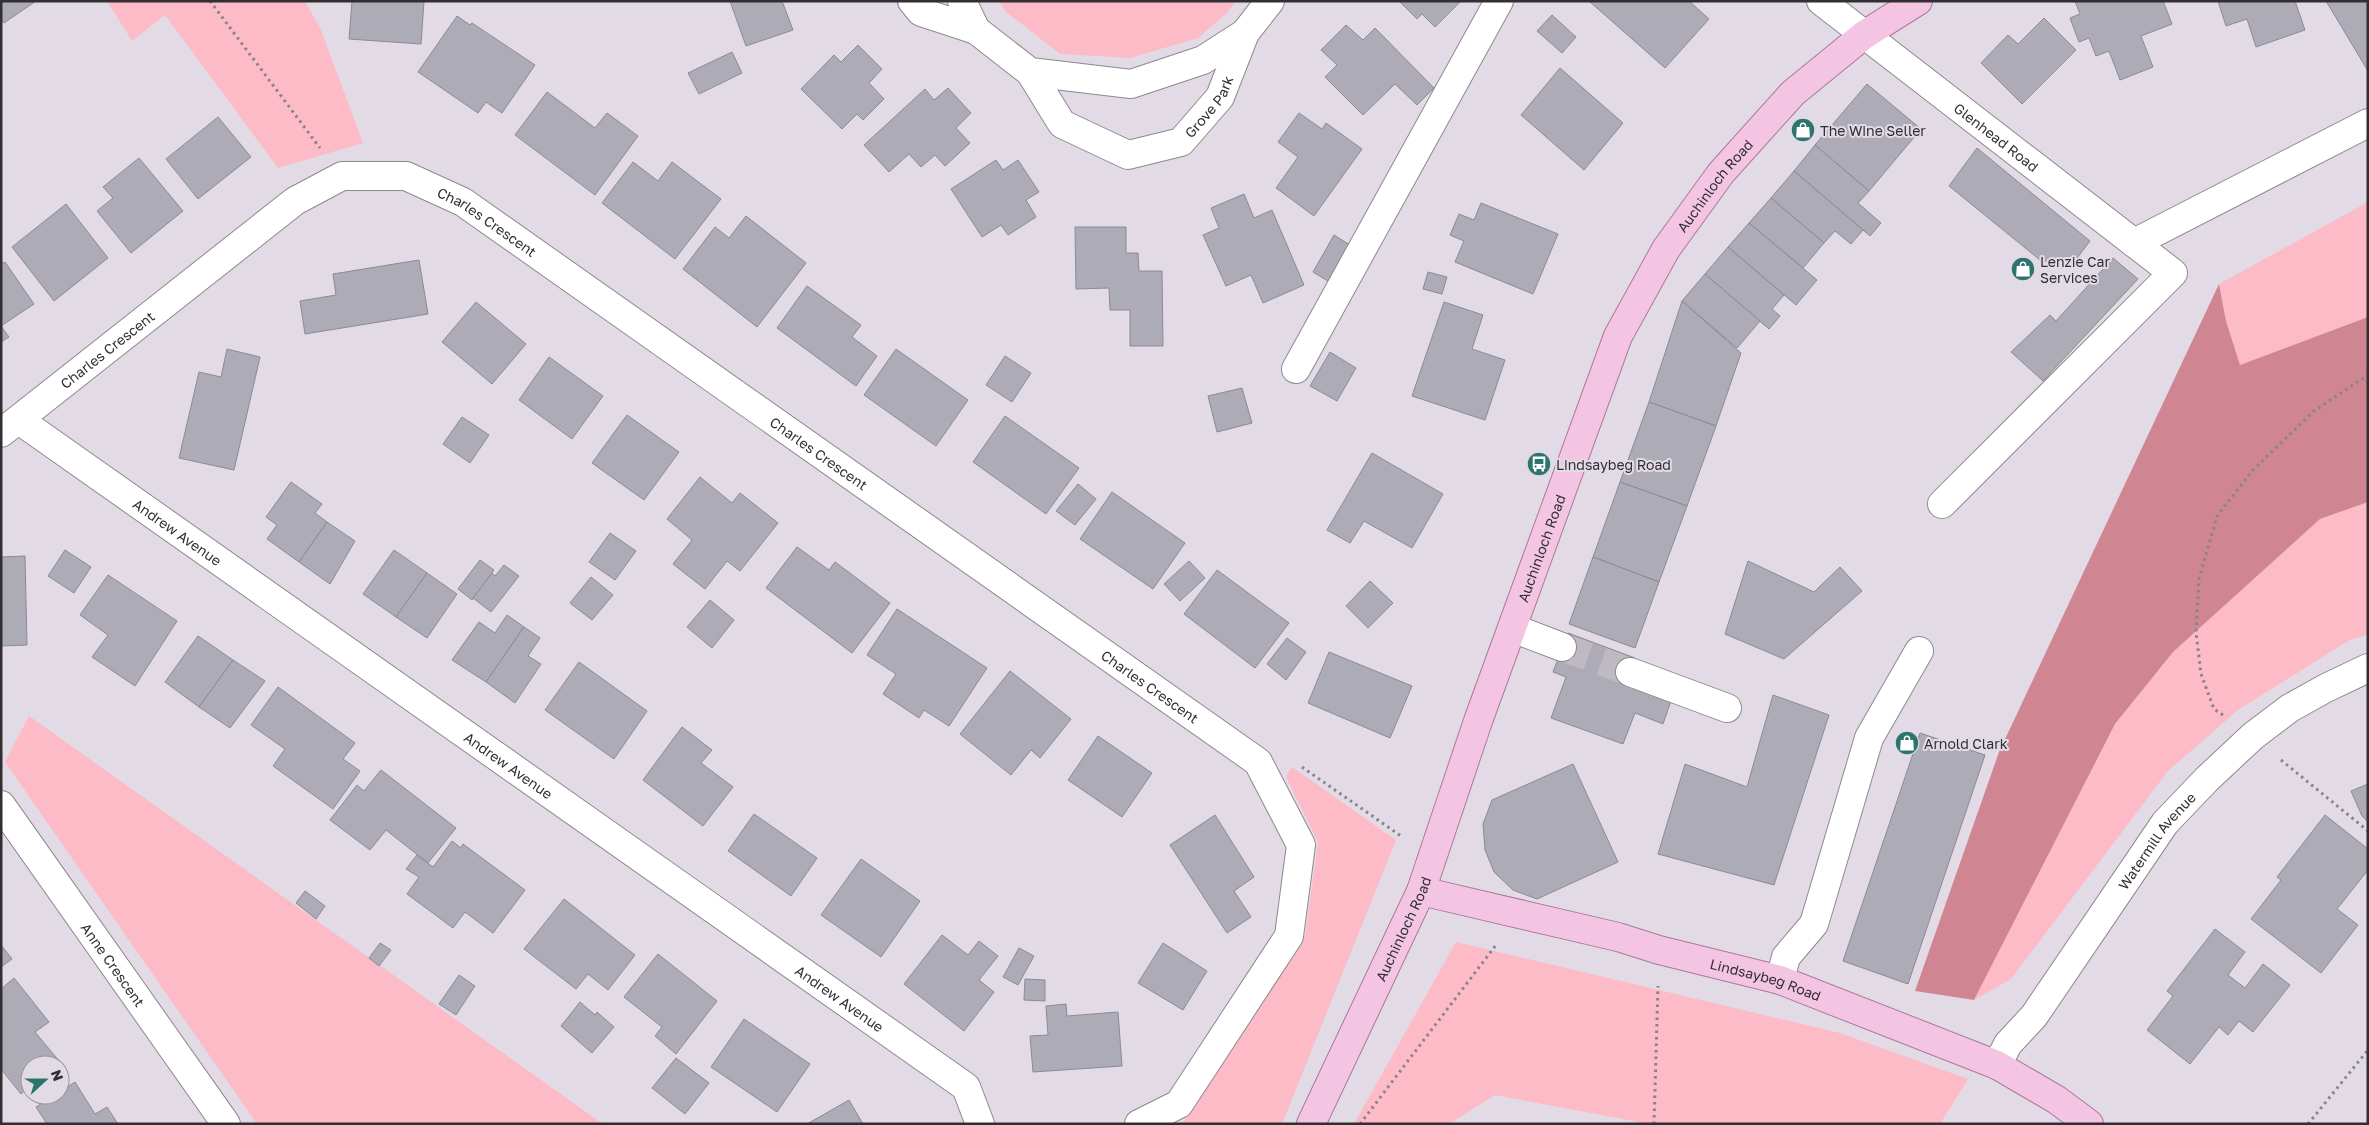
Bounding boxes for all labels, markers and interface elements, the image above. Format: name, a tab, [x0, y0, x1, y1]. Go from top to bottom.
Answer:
street label: Grove Park	[1180, 73, 1236, 141]
street label: Glenhead Road	[1951, 99, 2042, 175]
shop icon: The Wine Seller	[1790, 117, 1816, 143]
place label: The Wine Seller	[1820, 122, 1926, 139]
street label: Auchinloch Road	[1673, 136, 1756, 235]
street label: Charles Crescent	[435, 183, 540, 260]
place label: Lenzie Car Services	[2040, 253, 2111, 286]
shop icon: Lenzie Car Services	[2010, 256, 2036, 282]
street label: Charles Crescent	[56, 307, 157, 392]
street label: Charles Crescent	[767, 413, 871, 493]
bus stop icon: Lindsaybeg Road	[1526, 451, 1552, 477]
place label: Lindsaybeg Road	[1556, 456, 1671, 473]
street label: Auchinloch Road	[1514, 492, 1568, 604]
street label: Andrew Avenue	[130, 495, 225, 569]
street label: Charles Crescent	[1098, 646, 1202, 726]
street label: Andrew Avenue	[461, 728, 556, 802]
shop icon: Arnold Clark	[1894, 730, 1920, 756]
place label: Arnold Clark	[1924, 735, 2008, 752]
street label: Watermill Avenue	[2114, 788, 2199, 892]
street label: Auchinloch Road	[1371, 874, 1434, 983]
street label: Anne Crescent	[78, 919, 149, 1010]
street label: Lindsaybeg Road	[1709, 955, 1824, 1004]
street label: Andrew Avenue	[792, 961, 887, 1035]
north arrow	[20, 1055, 70, 1105]
text: N	[48, 1067, 67, 1083]

